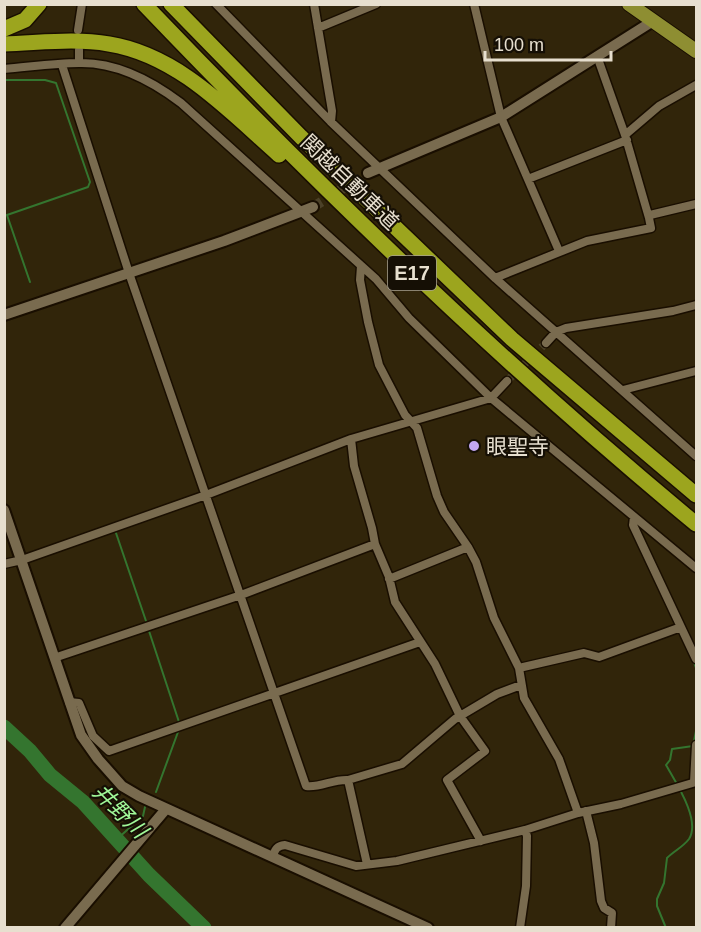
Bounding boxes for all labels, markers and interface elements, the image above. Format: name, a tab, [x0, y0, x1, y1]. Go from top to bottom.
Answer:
scale bar	[485, 24, 611, 62]
text: 100 m	[494, 35, 544, 55]
street label: 関越自動車道	[297, 130, 403, 234]
road number: E17	[388, 256, 436, 290]
place label: 眼聖寺	[486, 435, 549, 458]
marker: 眼聖寺	[467, 439, 481, 453]
water label: 井野川	[88, 779, 154, 845]

